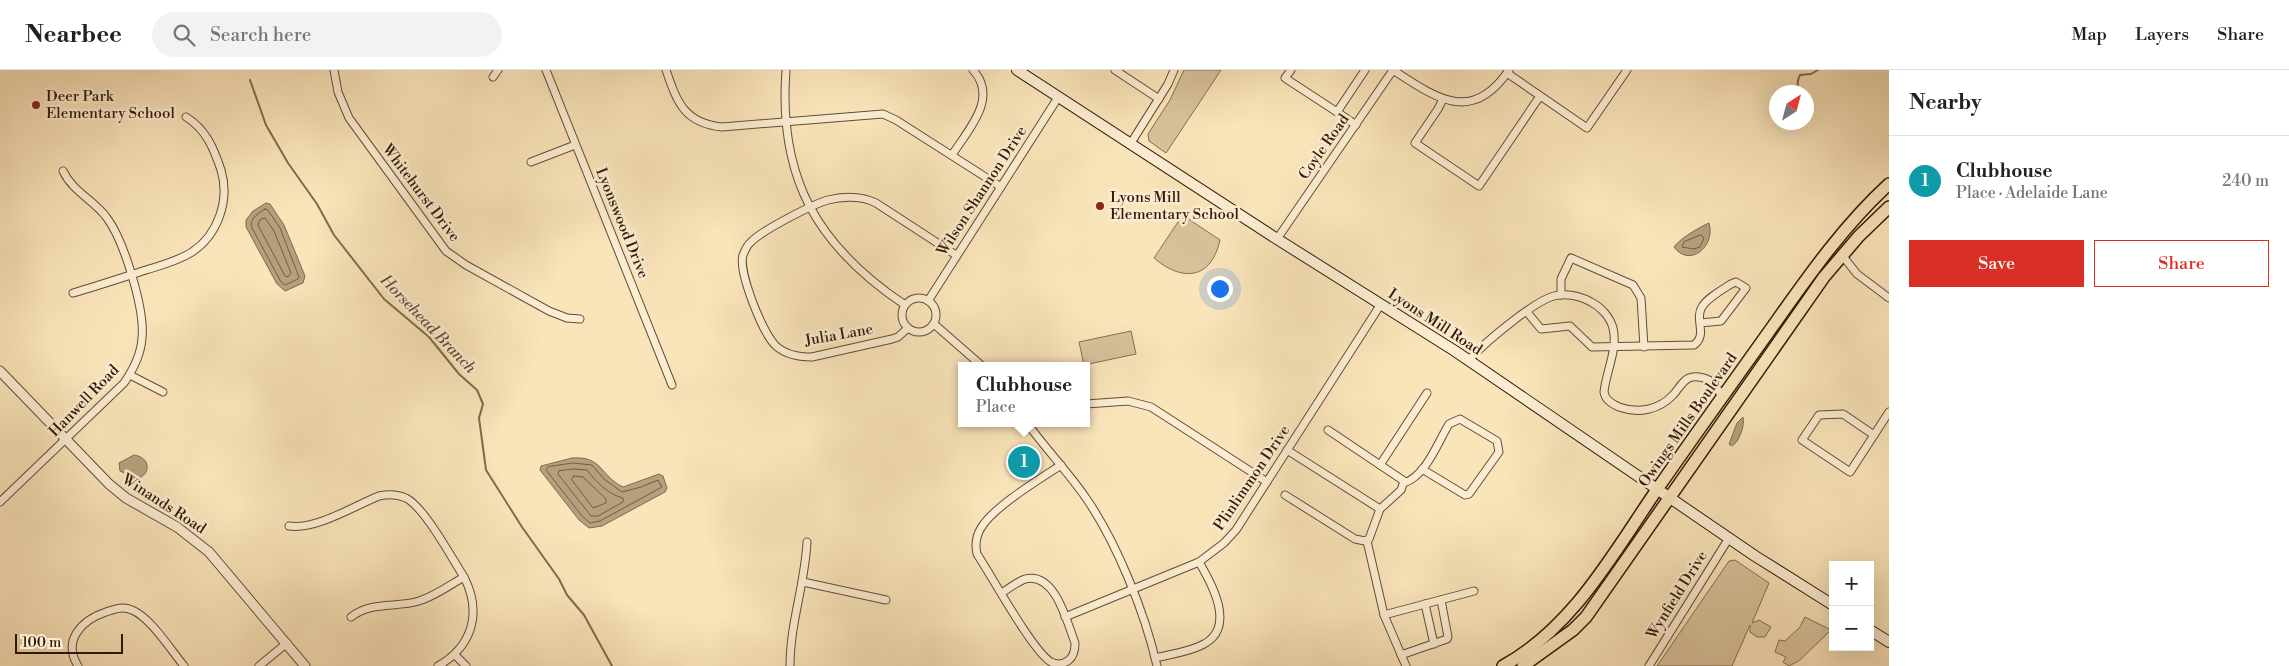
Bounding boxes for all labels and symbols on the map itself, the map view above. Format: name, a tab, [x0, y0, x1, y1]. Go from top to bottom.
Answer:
north arrow	[1769, 85, 1814, 130]
place label: Deer Park Elementary School	[46, 87, 175, 123]
marker: Deer Park Elementary School	[30, 99, 42, 111]
street label: Coyle Road	[1295, 110, 1354, 183]
street label: Wilson Shannon Drive	[932, 122, 1031, 260]
street label: Whitehurst Drive	[378, 140, 464, 246]
street label: Lyonswood Drive	[591, 165, 653, 281]
place label: Lyons Mill Elementary School	[1110, 188, 1239, 224]
marker: Lyons Mill Elementary School	[1094, 200, 1106, 212]
water label: Horsehead Branch	[375, 270, 480, 378]
your location	[1207, 276, 1233, 302]
street label: Lyons Mill Road	[1384, 284, 1486, 360]
street label: Julia Lane	[802, 320, 875, 351]
street label: Owings Mills Boulevard	[1634, 349, 1742, 491]
street label: Hanwell Road	[45, 361, 124, 441]
street label: Plinlimmon Drive	[1210, 422, 1294, 534]
pin: 1	[1008, 443, 1040, 481]
street label: Winands Road	[118, 469, 210, 538]
street label: Wynfield Drive	[1642, 547, 1712, 644]
scale bar	[15, 631, 122, 654]

